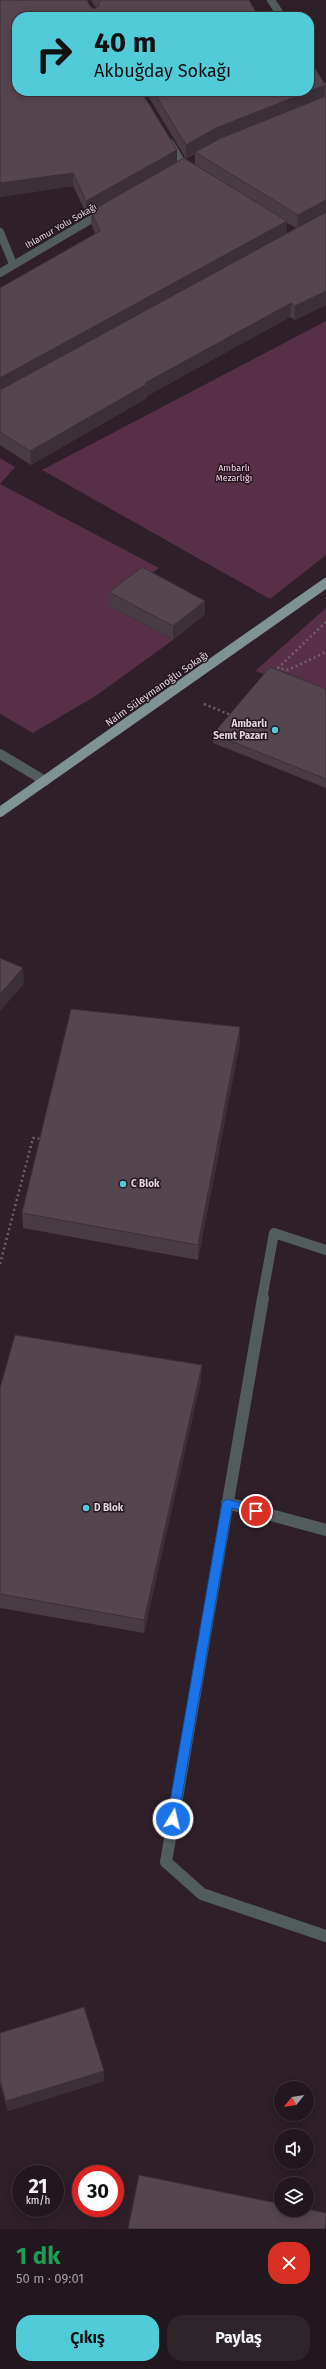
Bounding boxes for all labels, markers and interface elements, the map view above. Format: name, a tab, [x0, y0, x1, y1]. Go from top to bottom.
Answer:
text: 40 m	[94, 26, 157, 59]
icon: right	[28, 28, 80, 80]
text: Akbuğday Sokağı	[94, 60, 231, 82]
street label: Ihlamur Yolu Sokağı	[24, 201, 98, 251]
park label: Ambarlı Mezarlığı	[216, 463, 252, 483]
street label: Naim Süleymanoğlu Sokağı	[103, 648, 211, 729]
place label: Ambarlı Semt Pazarı	[213, 718, 267, 742]
marker: Ambarlı Semt Pazarı	[270, 725, 280, 735]
place label: C Blok	[131, 1178, 160, 1190]
marker: C Blok	[118, 1179, 128, 1189]
pin	[239, 1494, 273, 1528]
icon: arrive	[245, 1500, 267, 1522]
place label: D Blok	[94, 1502, 124, 1514]
marker: D Blok	[81, 1503, 91, 1513]
position arrow	[152, 1798, 194, 1840]
north arrow	[274, 2081, 314, 2121]
map controls	[274, 2081, 314, 2217]
button: sound	[274, 2129, 314, 2169]
speed limit sign: 30	[72, 2165, 124, 2217]
text: 21	[28, 2174, 48, 2198]
button: layers	[274, 2177, 314, 2217]
text: km/h	[26, 2195, 50, 2207]
text: 1 dk	[16, 2242, 60, 2270]
button: close	[268, 2242, 310, 2284]
text: 50 m · 09:01	[16, 2271, 84, 2286]
button: Çıkış	[16, 2315, 159, 2361]
button: Paylaş	[167, 2315, 310, 2361]

